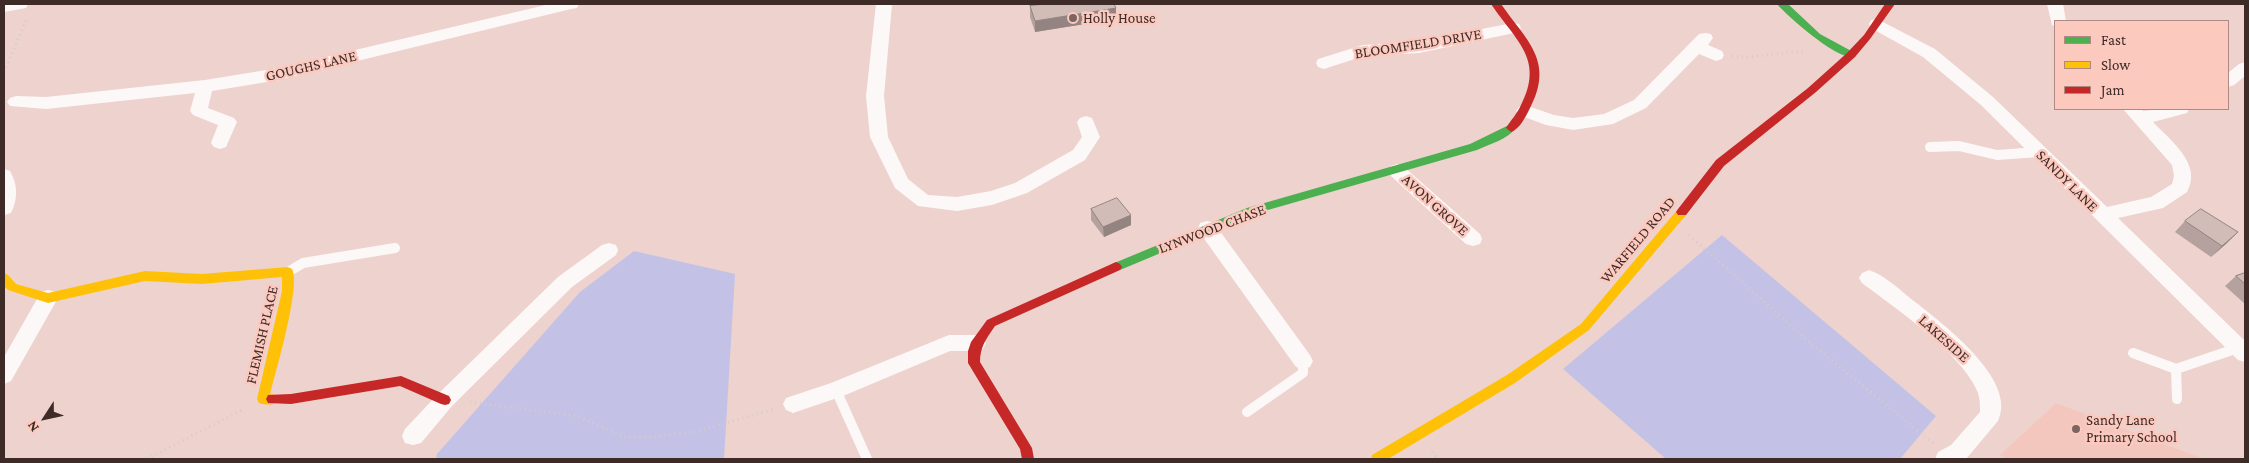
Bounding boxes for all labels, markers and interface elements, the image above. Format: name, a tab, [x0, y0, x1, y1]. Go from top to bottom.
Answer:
place label: Holly House	[1083, 9, 1156, 27]
marker: Holly House	[1067, 12, 1079, 24]
legend	[2054, 20, 2229, 110]
street label: BLOOMFIELD DRIVE	[1353, 25, 1483, 63]
text: Fast	[2101, 32, 2126, 48]
street label: GOUGHS LANE	[264, 47, 358, 85]
text: Slow	[2101, 57, 2130, 73]
text: Jam	[2101, 82, 2124, 98]
street label: SANDY LANE	[2032, 146, 2102, 216]
street label: AVON GROVE	[1398, 170, 1472, 240]
street label: WARFIELD ROAD	[1597, 193, 1679, 287]
street label: LYNWOOD CHASE	[1156, 200, 1268, 258]
street label: FLEMISH PLACE	[242, 284, 282, 386]
street label: LAKESIDE	[1915, 311, 1973, 367]
north arrow	[20, 393, 70, 443]
place label: Sandy Lane Primary School	[2086, 411, 2177, 446]
text: N	[23, 418, 42, 435]
marker: Sandy Lane Primary School	[2070, 423, 2082, 435]

